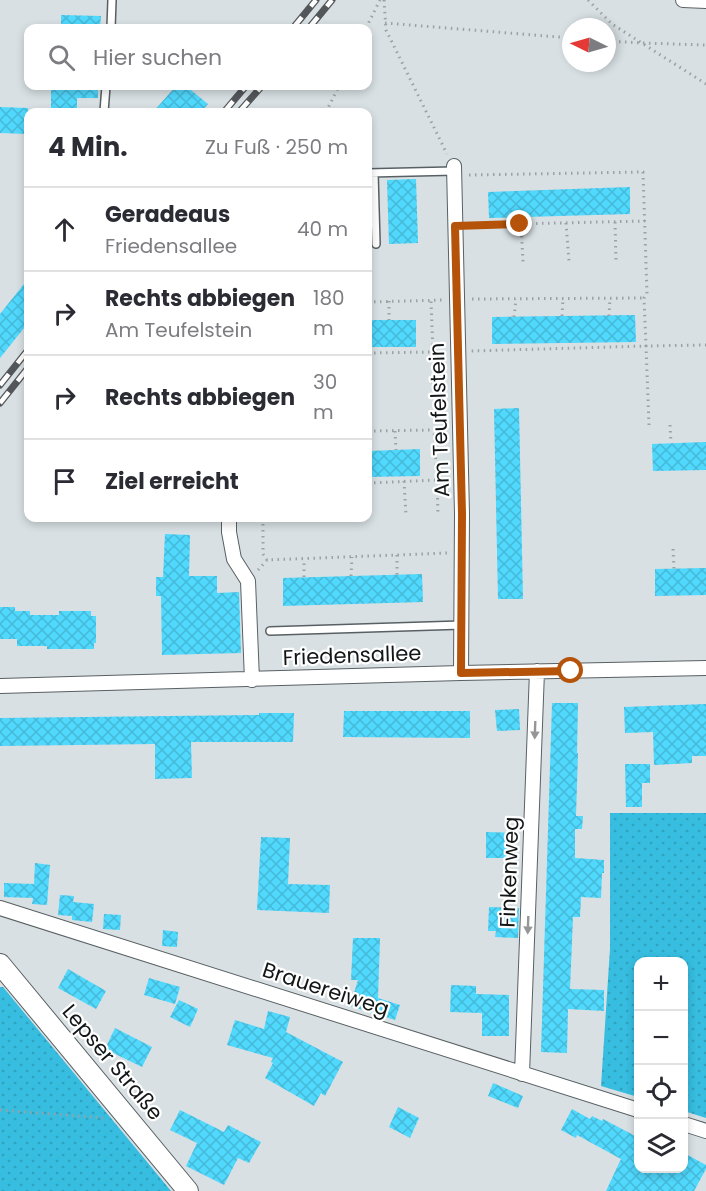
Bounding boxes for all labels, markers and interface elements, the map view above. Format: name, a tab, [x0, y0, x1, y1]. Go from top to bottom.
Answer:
north arrow	[562, 18, 616, 72]
search box	[24, 24, 372, 90]
icon: search	[45, 41, 78, 74]
text: Hier suchen	[93, 42, 222, 73]
text: 4 Min.	[48, 129, 128, 165]
text: Zu Fuß · 250 m	[205, 133, 348, 161]
text: Geradeaus	[105, 199, 230, 230]
route end	[506, 210, 532, 236]
icon: ahead	[48, 213, 81, 246]
text: 40 m	[297, 215, 348, 243]
text: Friedensallee	[105, 232, 237, 260]
text: Rechts abbiegen	[105, 283, 295, 314]
text: 180 m	[313, 284, 345, 342]
icon: right	[48, 297, 81, 330]
text: Am Teufelstein	[105, 316, 252, 344]
street label: Am Teufelstein	[422, 342, 456, 498]
text: 30 m	[313, 368, 337, 426]
icon: right	[48, 381, 81, 414]
text: Rechts abbiegen	[105, 382, 295, 413]
icon: arrive	[48, 465, 81, 498]
text: Ziel erreicht	[105, 466, 239, 497]
street label: Friedensallee	[282, 638, 422, 672]
route start	[557, 657, 583, 683]
one-way arrow	[531, 720, 540, 739]
street label: Finkenweg	[493, 816, 525, 928]
one-way arrow	[523, 915, 532, 934]
street label: Brauereiweg	[259, 955, 393, 1023]
map controls	[634, 957, 688, 1173]
button: +	[634, 957, 688, 1011]
street label: Lepser Straße	[56, 998, 170, 1126]
button: −	[634, 1011, 688, 1065]
button: locate	[634, 1065, 688, 1119]
button: layers	[634, 1119, 688, 1173]

